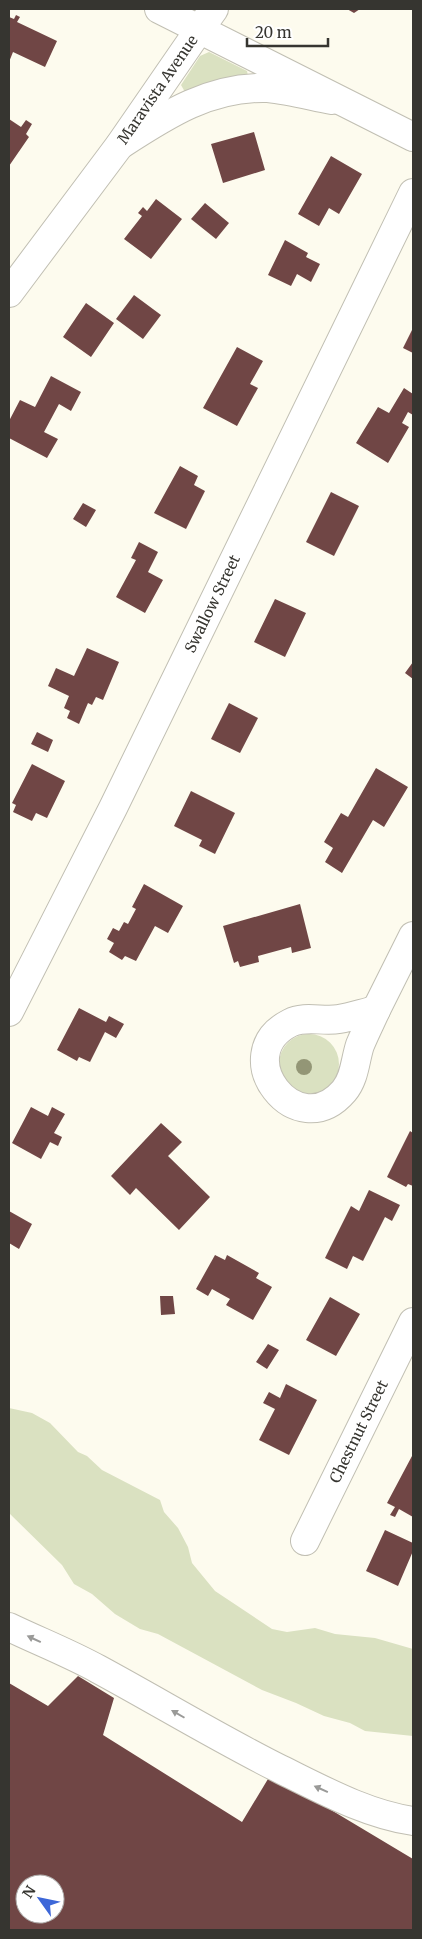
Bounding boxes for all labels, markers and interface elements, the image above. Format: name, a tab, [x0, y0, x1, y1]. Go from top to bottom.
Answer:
scale bar	[247, 15, 328, 47]
text: 20 m	[255, 23, 292, 42]
street label: Maravista Avenue	[113, 31, 202, 148]
street label: Swallow Street	[180, 552, 244, 656]
street label: Chestnut Street	[325, 1377, 392, 1486]
one-way arrow	[27, 1635, 41, 1643]
one-way arrow	[170, 1710, 185, 1718]
one-way arrow	[314, 1785, 328, 1793]
north arrow	[15, 1874, 65, 1924]
text: N	[19, 1882, 40, 1901]

